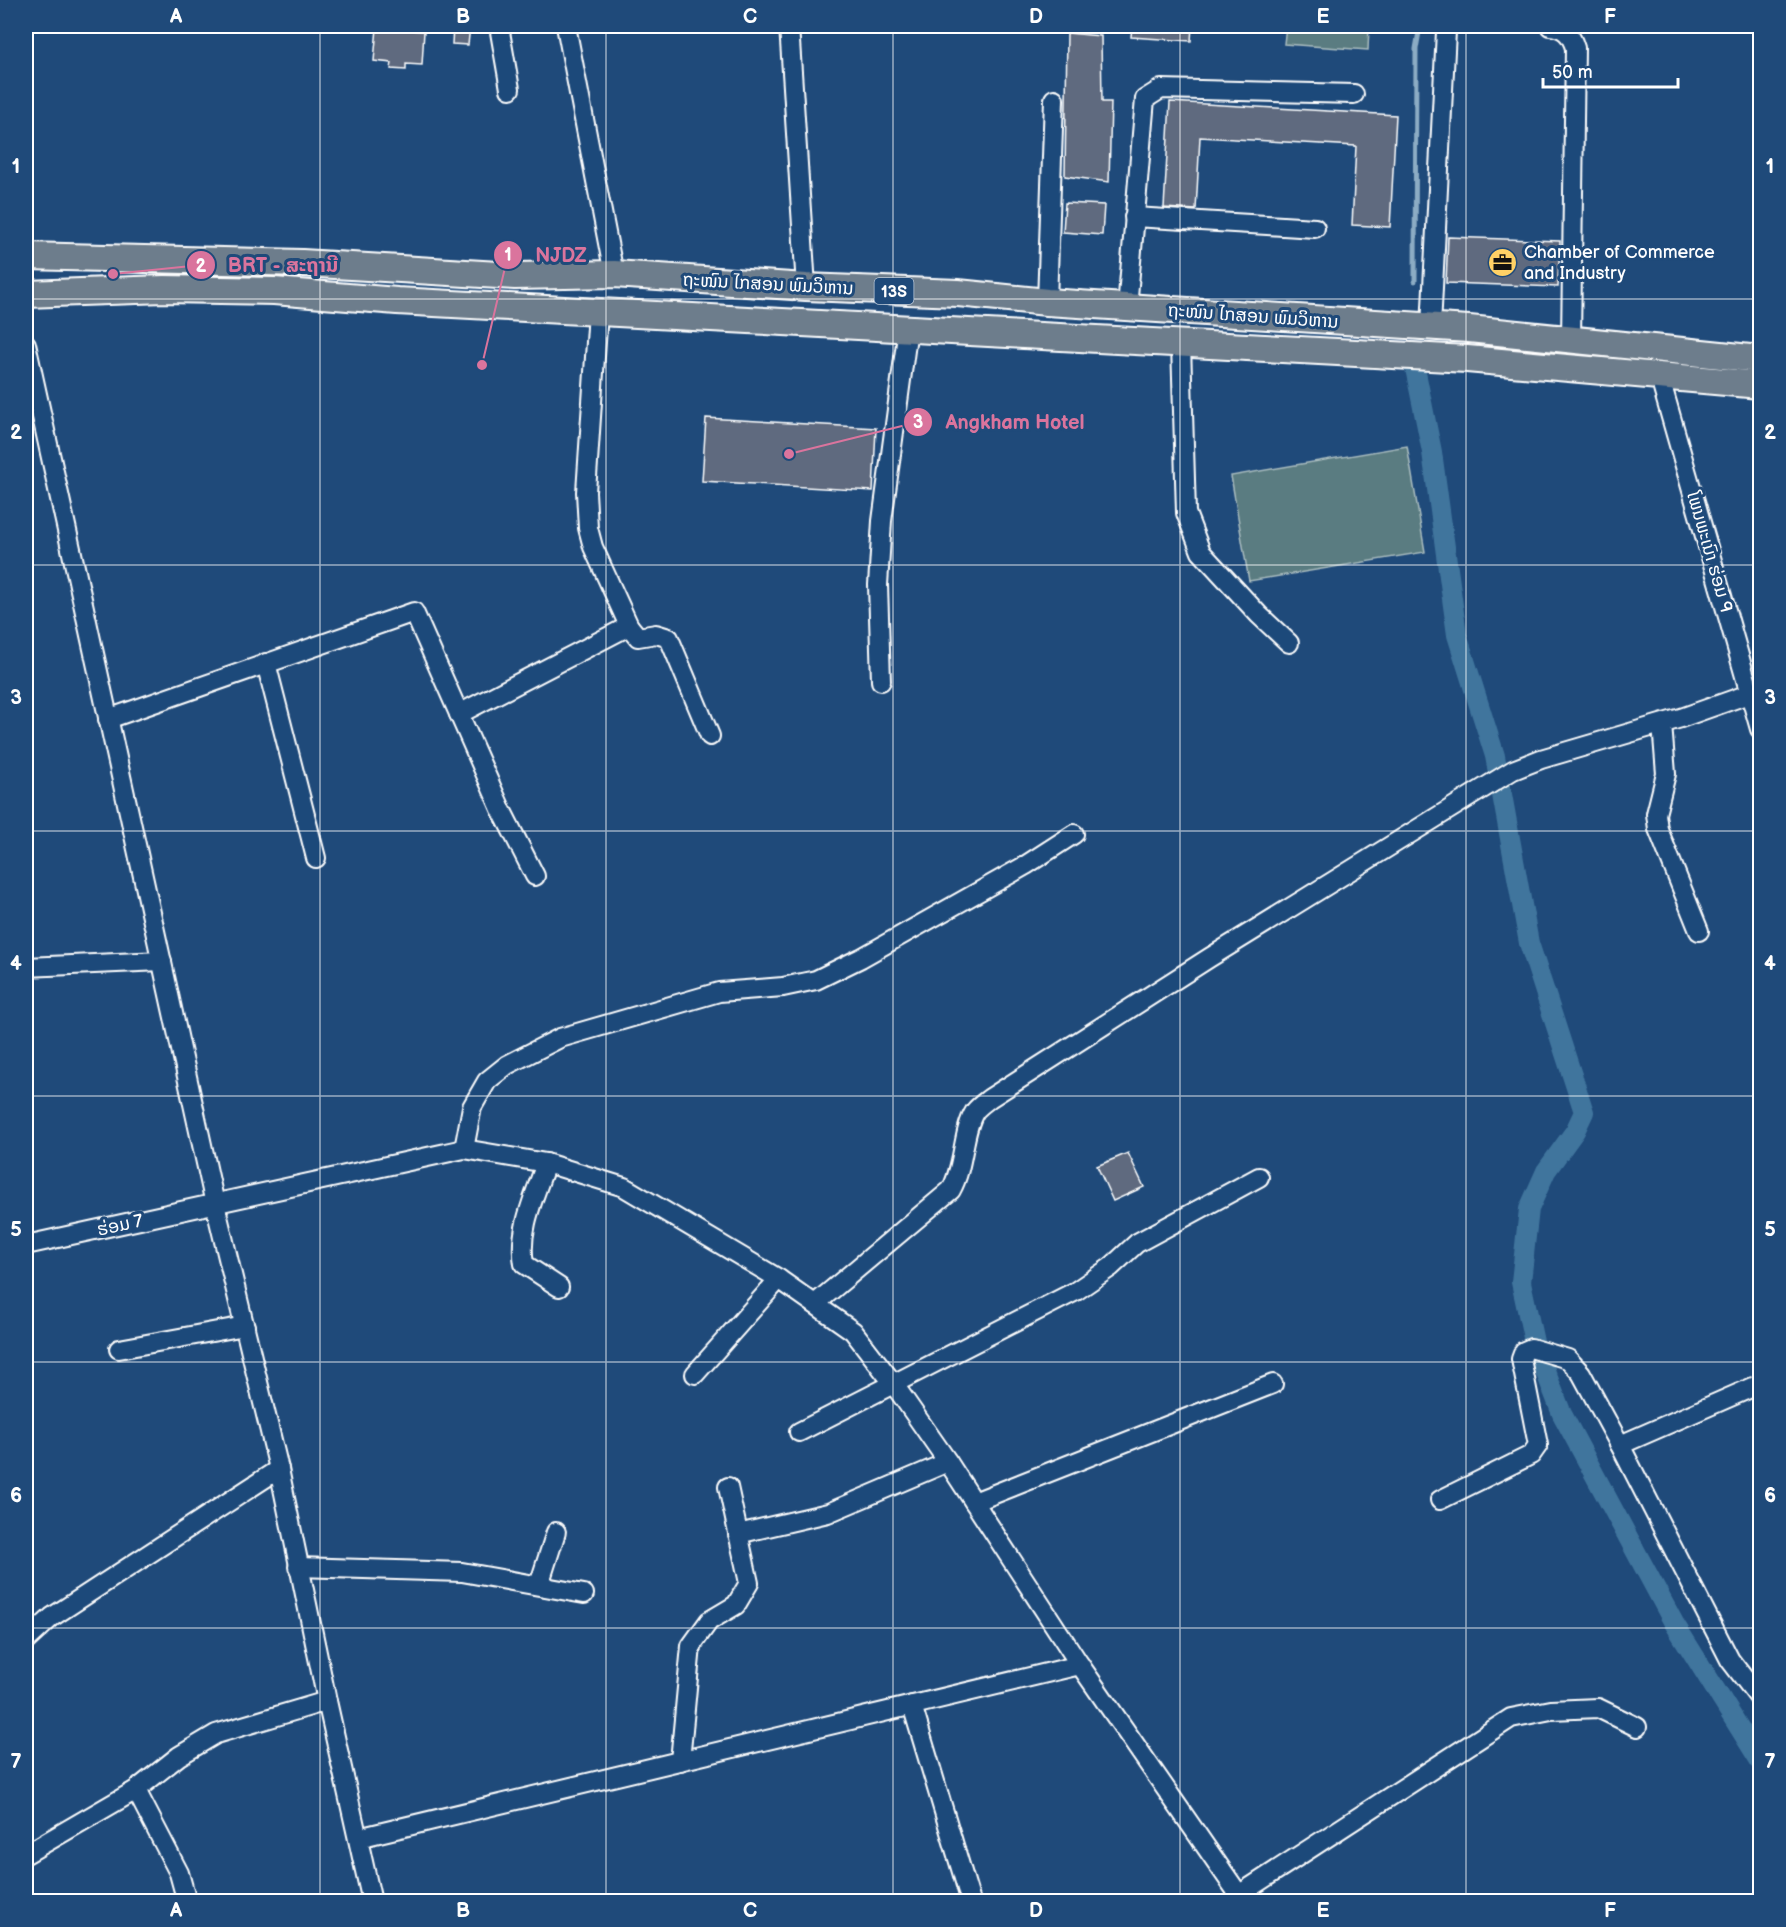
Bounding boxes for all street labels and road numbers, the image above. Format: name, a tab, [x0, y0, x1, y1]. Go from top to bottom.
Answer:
street label: ຖະໜົນ ໄກສອນ ພົມວິຫານ	[682, 270, 854, 299]
road number: 13S	[874, 278, 914, 304]
street label: ຖະໜົນ ໄກສອນ ພົມວິຫານ	[1167, 300, 1339, 333]
street label: ໂພນພະເນົາ ຮ່ອມ 9	[1682, 488, 1737, 615]
street label: ຮ່ອມ 7	[95, 1210, 145, 1241]

